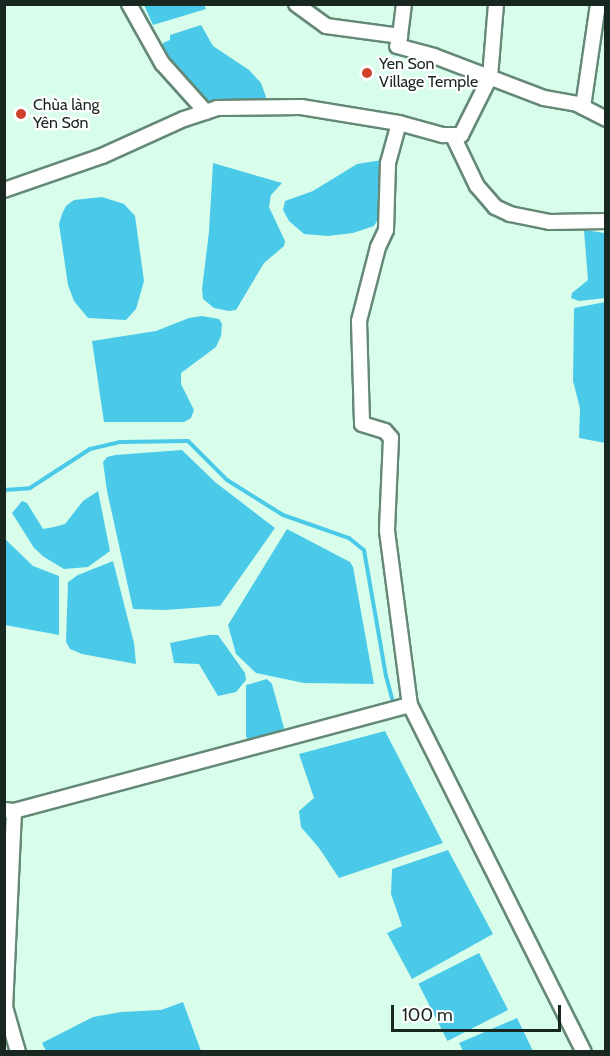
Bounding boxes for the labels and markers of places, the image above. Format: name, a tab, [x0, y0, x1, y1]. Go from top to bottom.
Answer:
place label: Yen Son Village Temple	[379, 54, 478, 92]
marker: Yen Son Village Temple	[360, 66, 374, 80]
place label: Chùa làng Yên Sơn	[33, 95, 100, 133]
marker: Chùa làng Yên Sơn	[14, 107, 28, 121]

